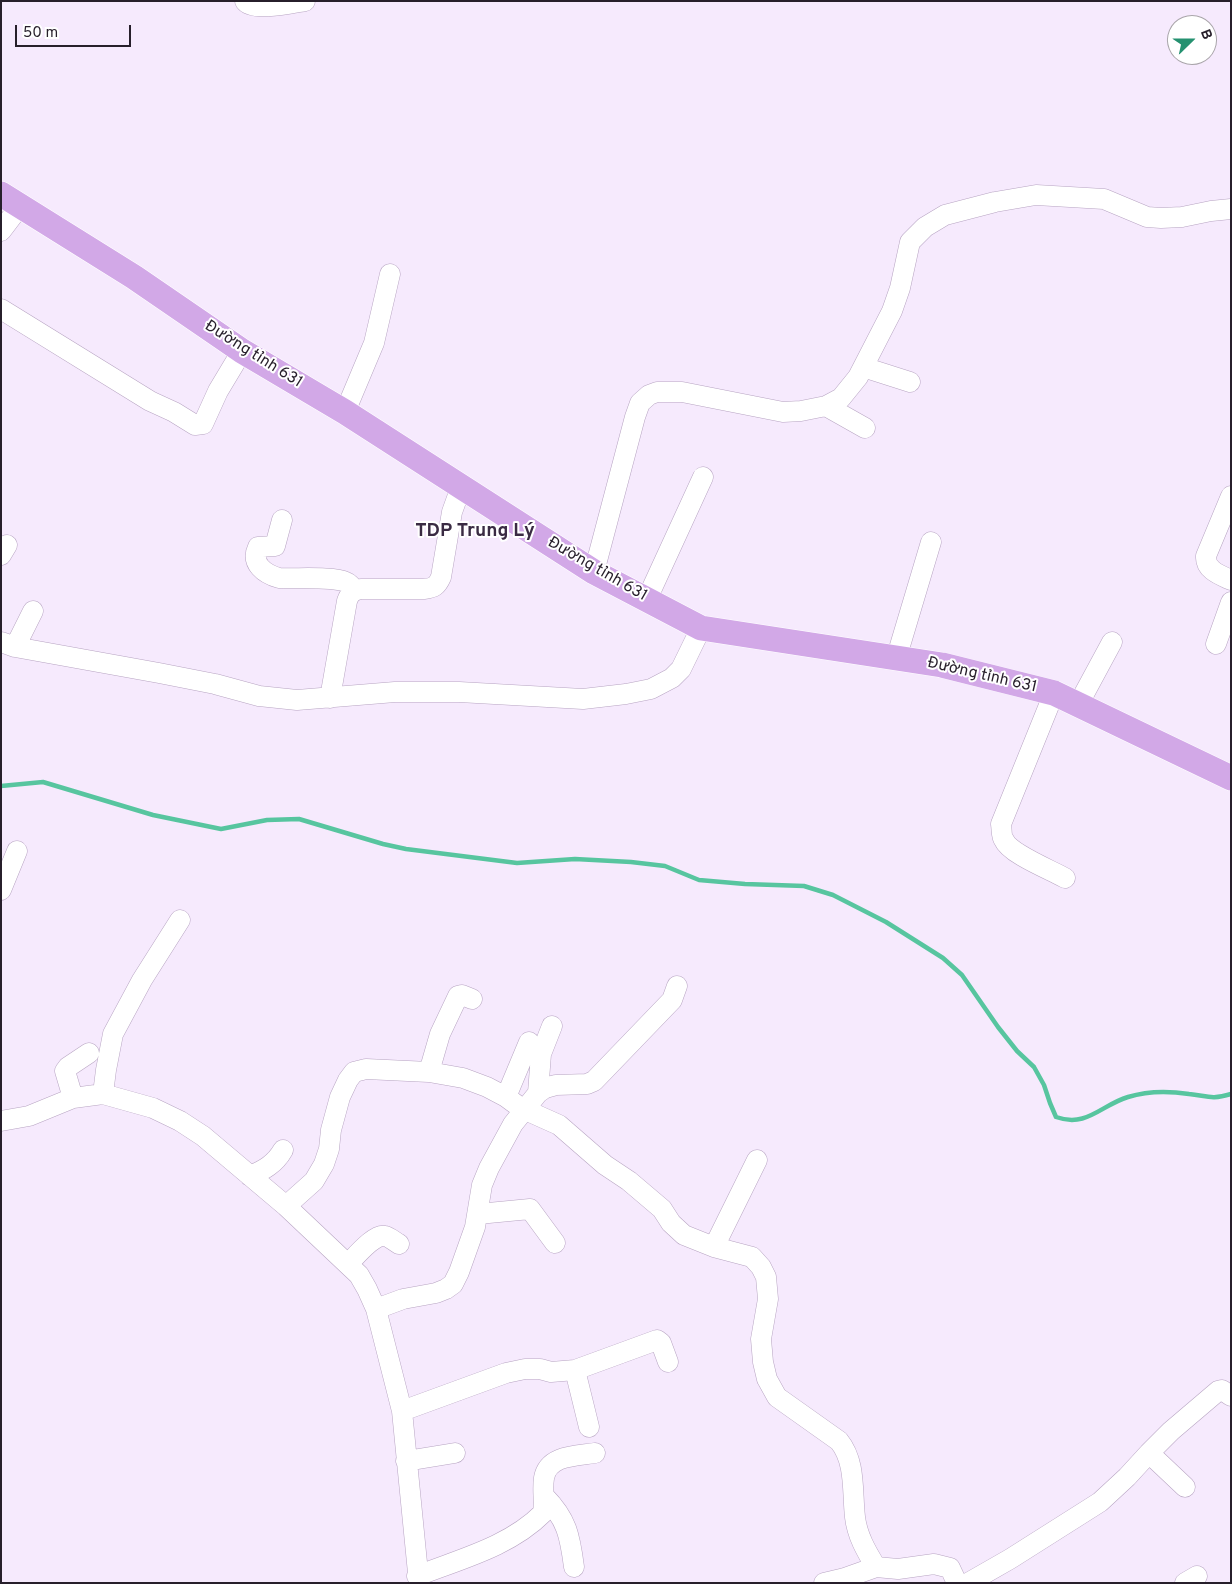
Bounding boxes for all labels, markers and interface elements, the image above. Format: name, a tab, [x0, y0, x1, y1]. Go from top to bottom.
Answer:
scale bar	[18, 15, 134, 47]
north arrow	[1167, 15, 1217, 65]
text: 50 m	[23, 24, 58, 43]
text: B	[1196, 27, 1215, 42]
street label: Đường tỉnh 631	[200, 317, 306, 393]
district label: TDP Trung Lý	[415, 521, 535, 543]
street label: Đường tỉnh 631	[544, 534, 650, 606]
street label: Đường tỉnh 631	[925, 654, 1039, 698]

